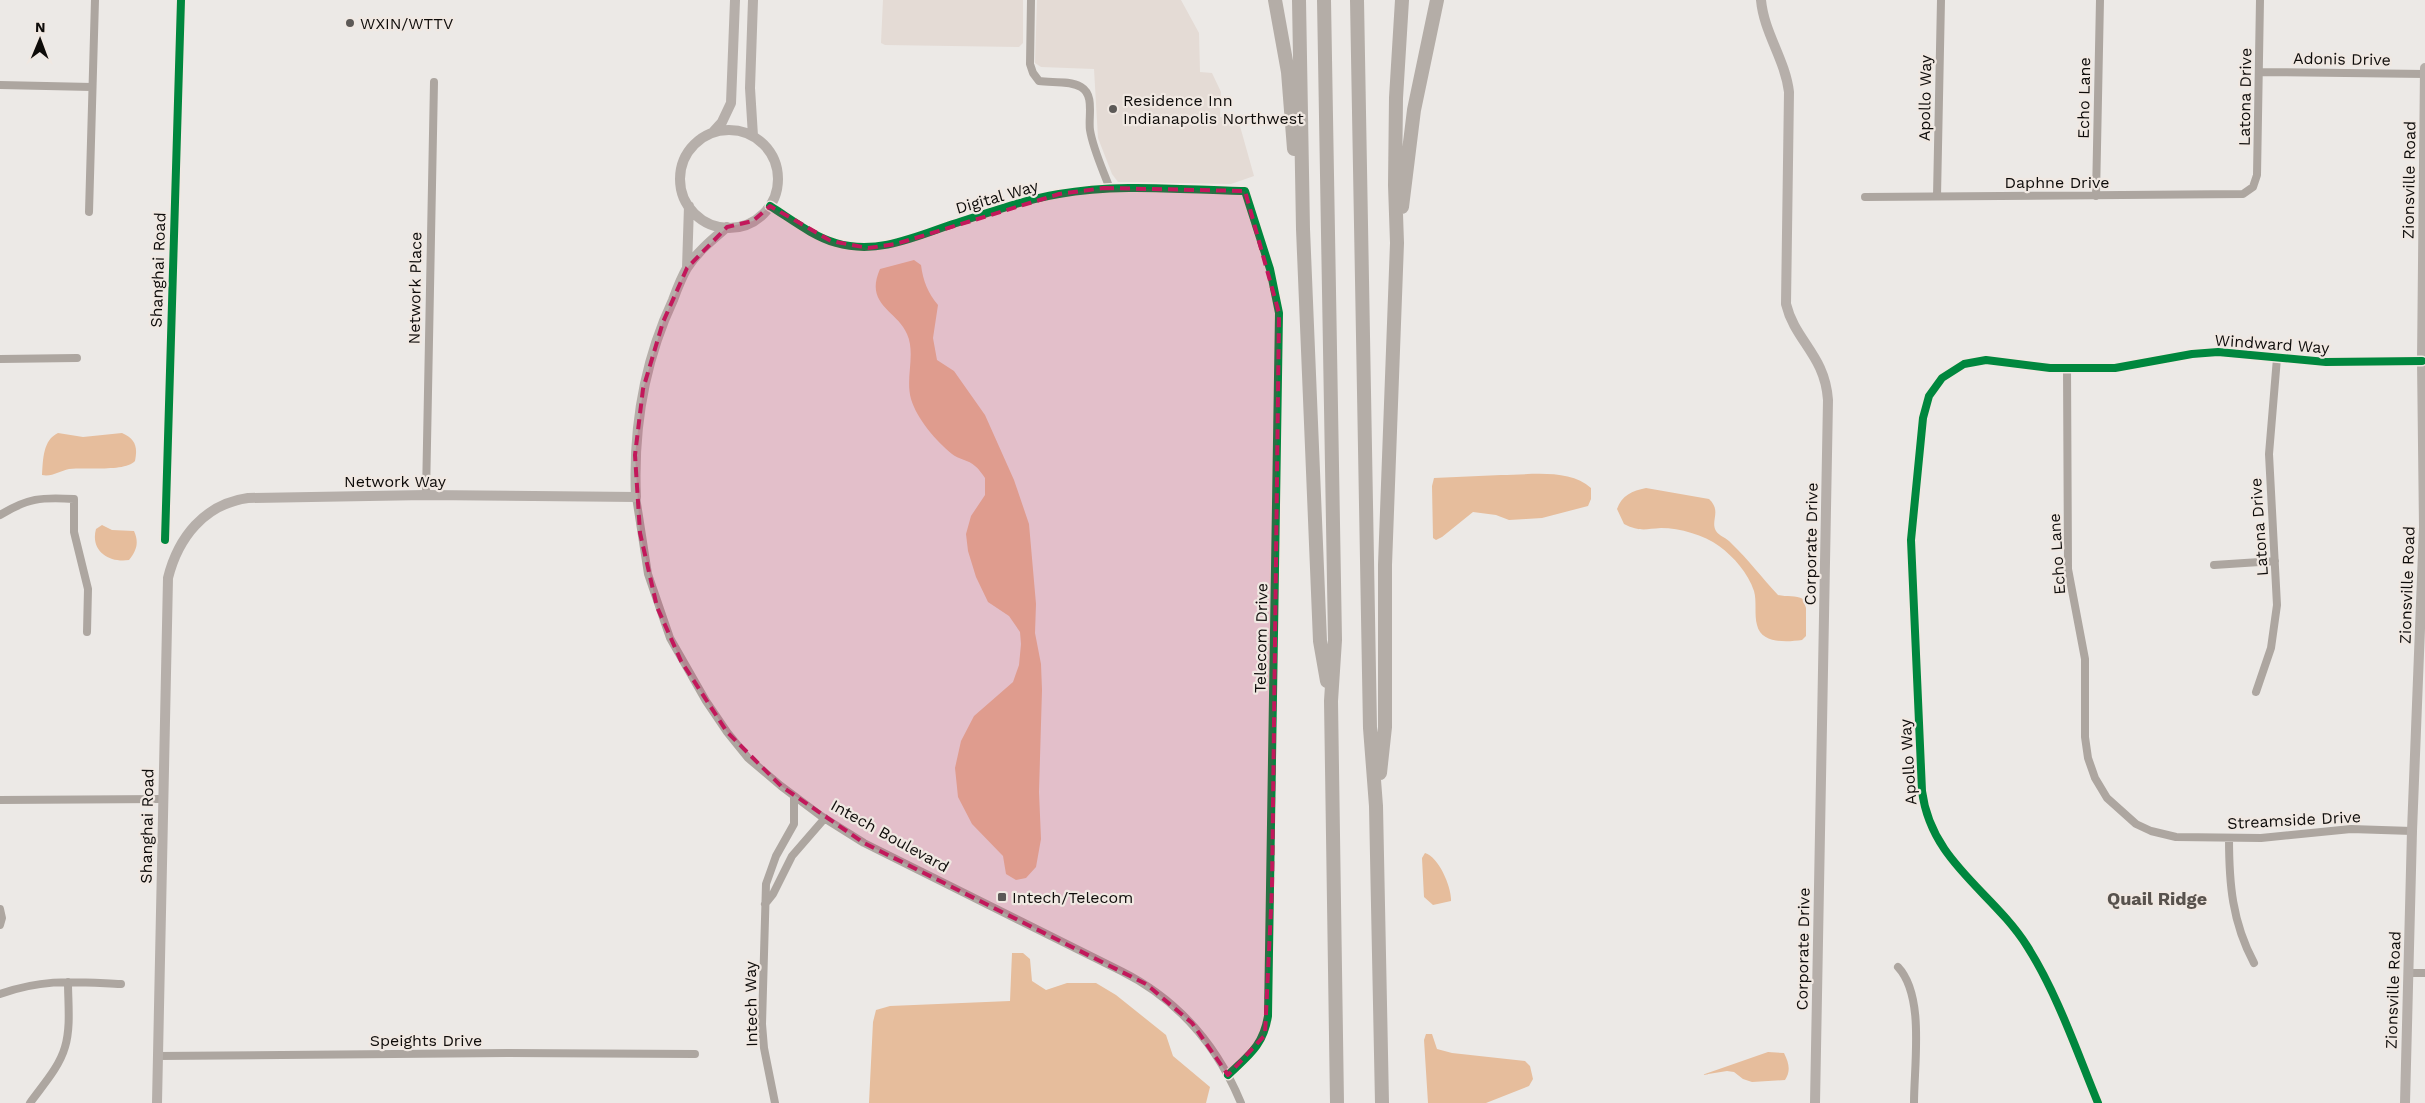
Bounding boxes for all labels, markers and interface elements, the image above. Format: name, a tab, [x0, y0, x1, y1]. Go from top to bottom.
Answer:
place label: WXIN/WTTV	[360, 14, 453, 33]
north arrow	[15, 15, 65, 65]
marker: WXIN/WTTV	[344, 17, 356, 29]
text: N	[35, 19, 46, 35]
street label: Latona Drive	[2235, 48, 2255, 146]
street label: Adonis Drive	[2293, 49, 2391, 69]
street label: Apollo Way	[1915, 54, 1935, 141]
street label: Echo Lane	[2074, 57, 2094, 139]
place label: Residence Inn Indianapolis Northwest	[1123, 91, 1304, 128]
marker: Residence Inn Indianapolis Northwest	[1107, 103, 1119, 115]
street label: Zionsville Road	[2398, 121, 2420, 239]
street label: Daphne Drive	[2005, 173, 2109, 192]
street label: Digital Way	[953, 176, 1041, 218]
street label: Shanghai Road	[146, 212, 170, 328]
street label: Network Place	[405, 232, 425, 344]
street label: Windward Way	[2214, 331, 2331, 358]
street label: Network Way	[344, 472, 447, 491]
street label: Latona Drive	[2246, 477, 2272, 577]
street label: Corporate Drive	[1800, 482, 1822, 606]
street label: Echo Lane	[2045, 513, 2069, 595]
street label: Zionsville Road	[2395, 526, 2419, 644]
street label: Telecom Drive	[1251, 583, 1271, 693]
street label: Apollo Way	[1895, 718, 1920, 806]
street label: Shanghai Road	[136, 768, 158, 884]
street label: Intech Boulevard	[828, 796, 952, 876]
street label: Streamside Drive	[2227, 807, 2361, 833]
street label: Corporate Drive	[1792, 887, 1814, 1011]
place label: Intech/Telecom	[1012, 888, 1133, 907]
district label: Quail Ridge	[2107, 888, 2207, 909]
marker: Intech/Telecom	[996, 891, 1008, 903]
street label: Zionsville Road	[2381, 931, 2405, 1049]
street label: Intech Way	[741, 960, 761, 1047]
street label: Speights Drive	[370, 1031, 482, 1050]

